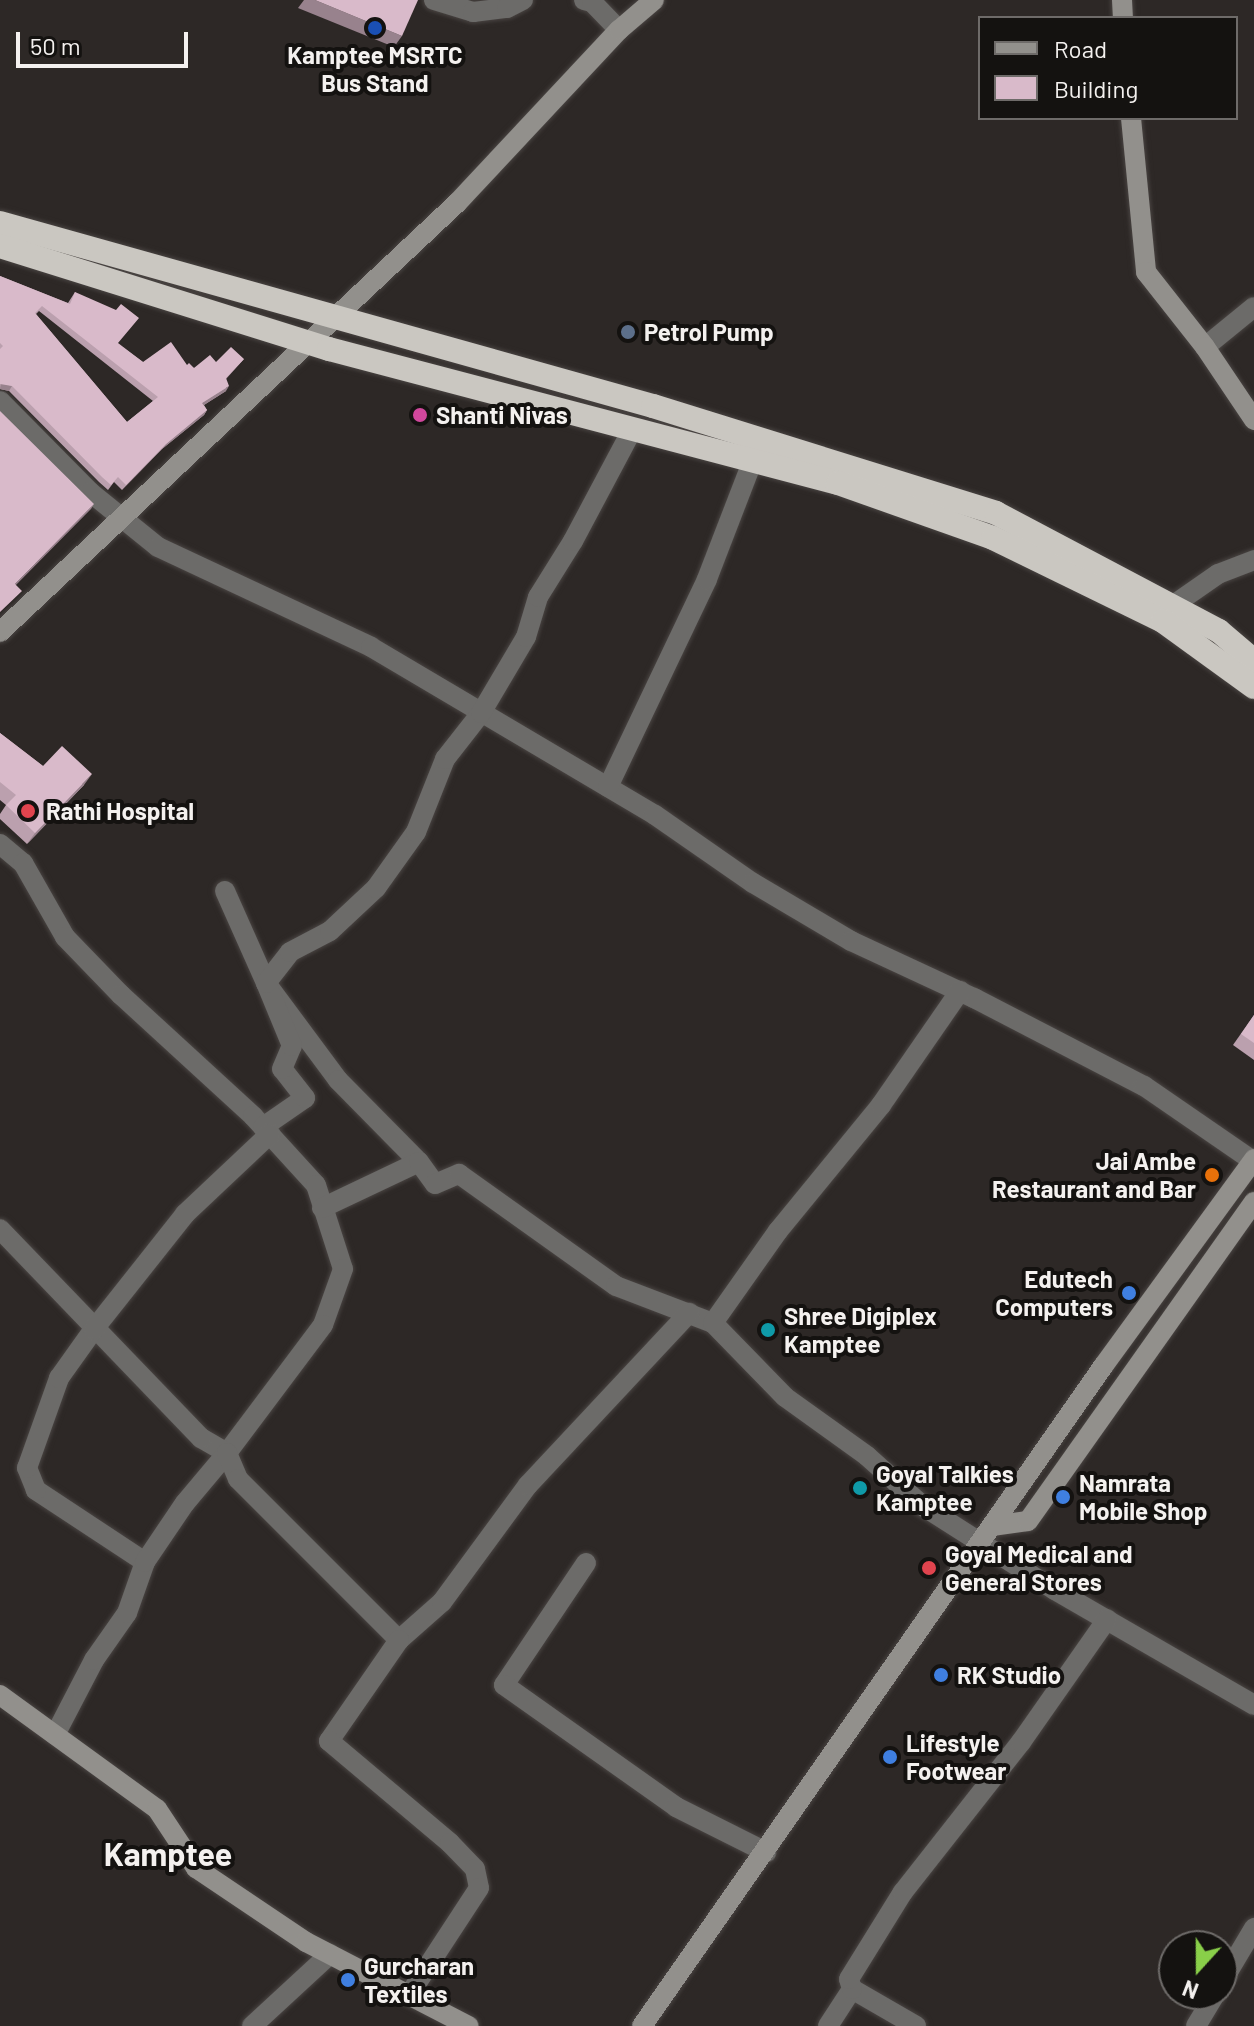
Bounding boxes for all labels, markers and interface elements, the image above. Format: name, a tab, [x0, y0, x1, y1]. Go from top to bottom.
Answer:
scale bar	[20, 16, 192, 66]
legend	[978, 16, 1238, 120]
marker: Kamptee MSRTC Bus Stand	[366, 19, 384, 37]
text: 50 m	[30, 31, 81, 60]
text: Road	[1054, 34, 1107, 63]
place label: Kamptee MSRTC Bus Stand	[287, 41, 463, 97]
text: Building	[1054, 74, 1138, 103]
place label: Petrol Pump	[644, 318, 774, 346]
marker: Petrol Pump	[619, 323, 637, 341]
place label: Shanti Nivas	[436, 401, 568, 429]
marker: Shanti Nivas	[411, 406, 429, 424]
place label: Rathi Hospital	[46, 797, 194, 825]
marker: Rathi Hospital	[17, 800, 39, 822]
place label: Jai Ambe Restaurant and Bar	[992, 1147, 1196, 1203]
marker: Jai Ambe Restaurant and Bar	[1203, 1166, 1221, 1184]
place label: Edutech Computers	[995, 1265, 1113, 1321]
marker: Edutech Computers	[1120, 1284, 1138, 1302]
place label: Shree Digiplex Kamptee	[784, 1302, 937, 1358]
marker: Shree Digiplex Kamptee	[759, 1321, 777, 1339]
place label: Goyal Talkies Kamptee	[876, 1460, 1014, 1516]
place label: Namrata Mobile Shop	[1079, 1469, 1207, 1525]
marker: Goyal Talkies Kamptee	[851, 1479, 869, 1497]
marker: Namrata Mobile Shop	[1054, 1488, 1072, 1506]
place label: Goyal Medical and General Stores	[945, 1540, 1133, 1596]
marker: Goyal Medical and General Stores	[920, 1559, 938, 1577]
place label: RK Studio	[957, 1661, 1061, 1689]
marker: RK Studio	[932, 1666, 950, 1684]
place label: Lifestyle Footwear	[906, 1729, 1006, 1785]
marker: Lifestyle Footwear	[881, 1748, 899, 1766]
district label: Kamptee	[104, 1834, 232, 1872]
north arrow	[1158, 1930, 1238, 2010]
place label: Gurcharan Textiles	[364, 1952, 474, 2008]
marker: Gurcharan Textiles	[339, 1971, 357, 1989]
text: N	[1179, 1976, 1202, 2005]

